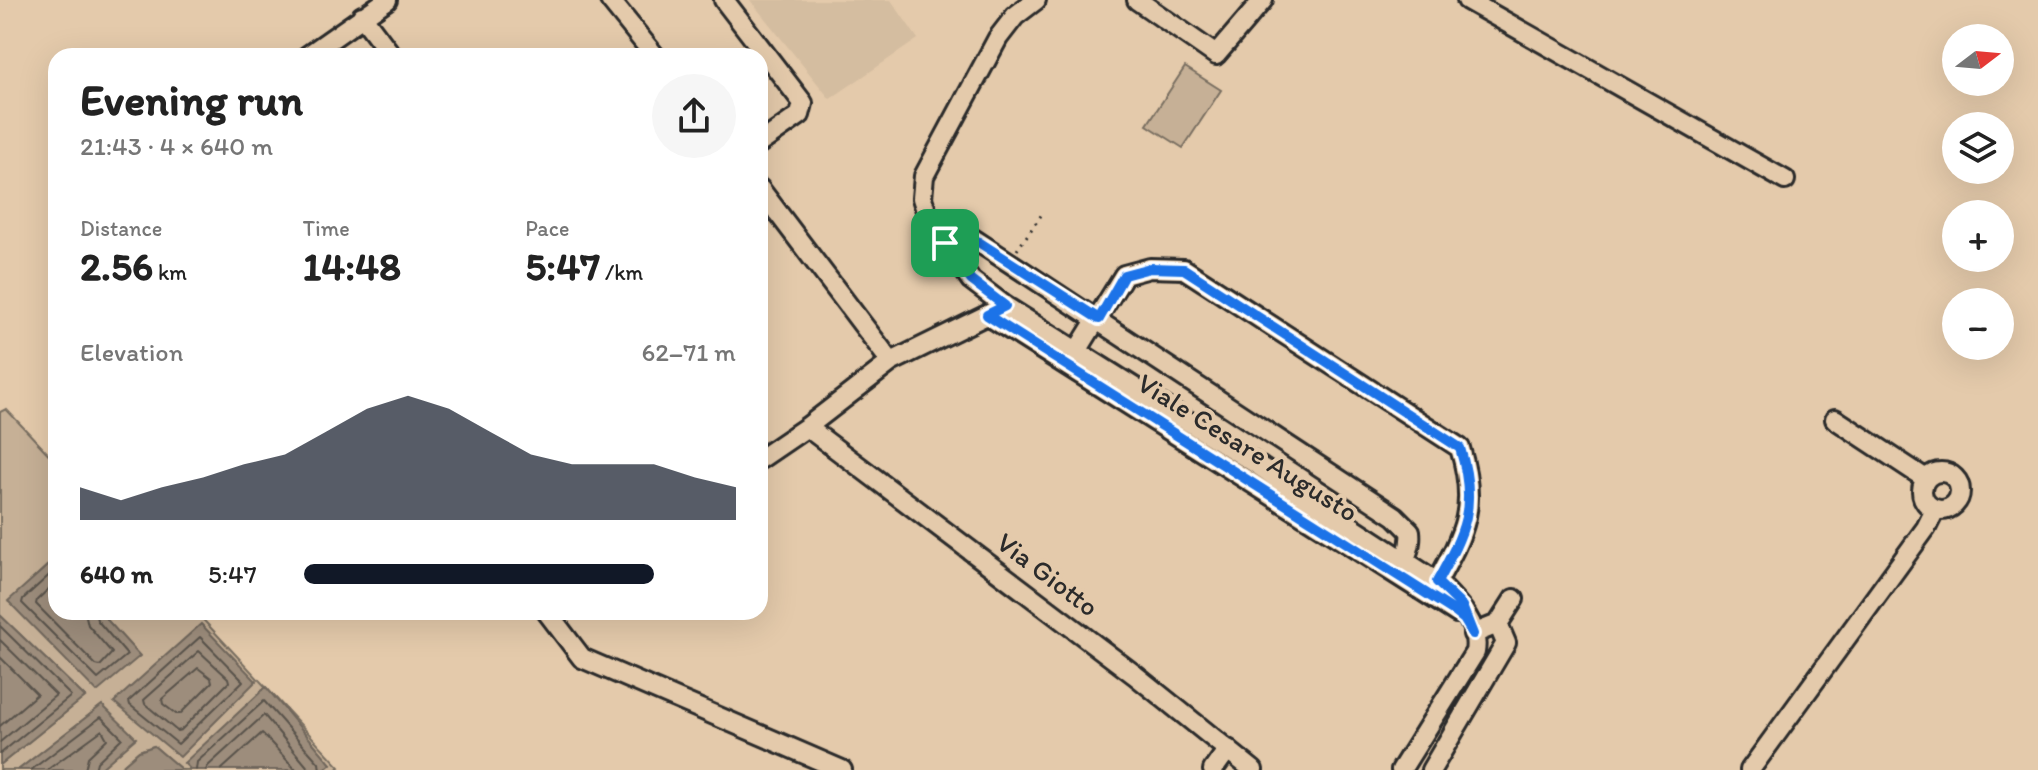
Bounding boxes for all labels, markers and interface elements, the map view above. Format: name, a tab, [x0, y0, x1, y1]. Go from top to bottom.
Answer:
north arrow	[1942, 24, 2014, 96]
map controls	[1942, 24, 2014, 360]
text: Evening run	[80, 73, 303, 126]
button: share	[652, 74, 736, 158]
button: layers	[1942, 112, 2014, 184]
text: 21:43 · 4 × 640 m	[80, 130, 273, 162]
button: +	[1942, 200, 2014, 272]
pin	[911, 209, 979, 277]
text: Distance	[80, 215, 162, 242]
text: Time	[303, 215, 350, 242]
text: Pace	[525, 215, 569, 242]
icon: arrive	[923, 221, 967, 265]
text: 2.56	[80, 242, 153, 290]
text: 14:48	[303, 242, 401, 290]
text: 5:47	[525, 242, 600, 290]
text: km	[153, 259, 187, 286]
text: /km	[600, 259, 643, 286]
button: −	[1942, 288, 2014, 360]
text: Elevation	[80, 336, 183, 368]
text: 62–71 m	[641, 336, 736, 368]
street label: Viale Cesare Augusto	[1131, 365, 1365, 529]
street label: Via Giotto	[990, 525, 1106, 623]
text: 640 m	[80, 558, 153, 590]
text: 5:47	[208, 558, 257, 590]

